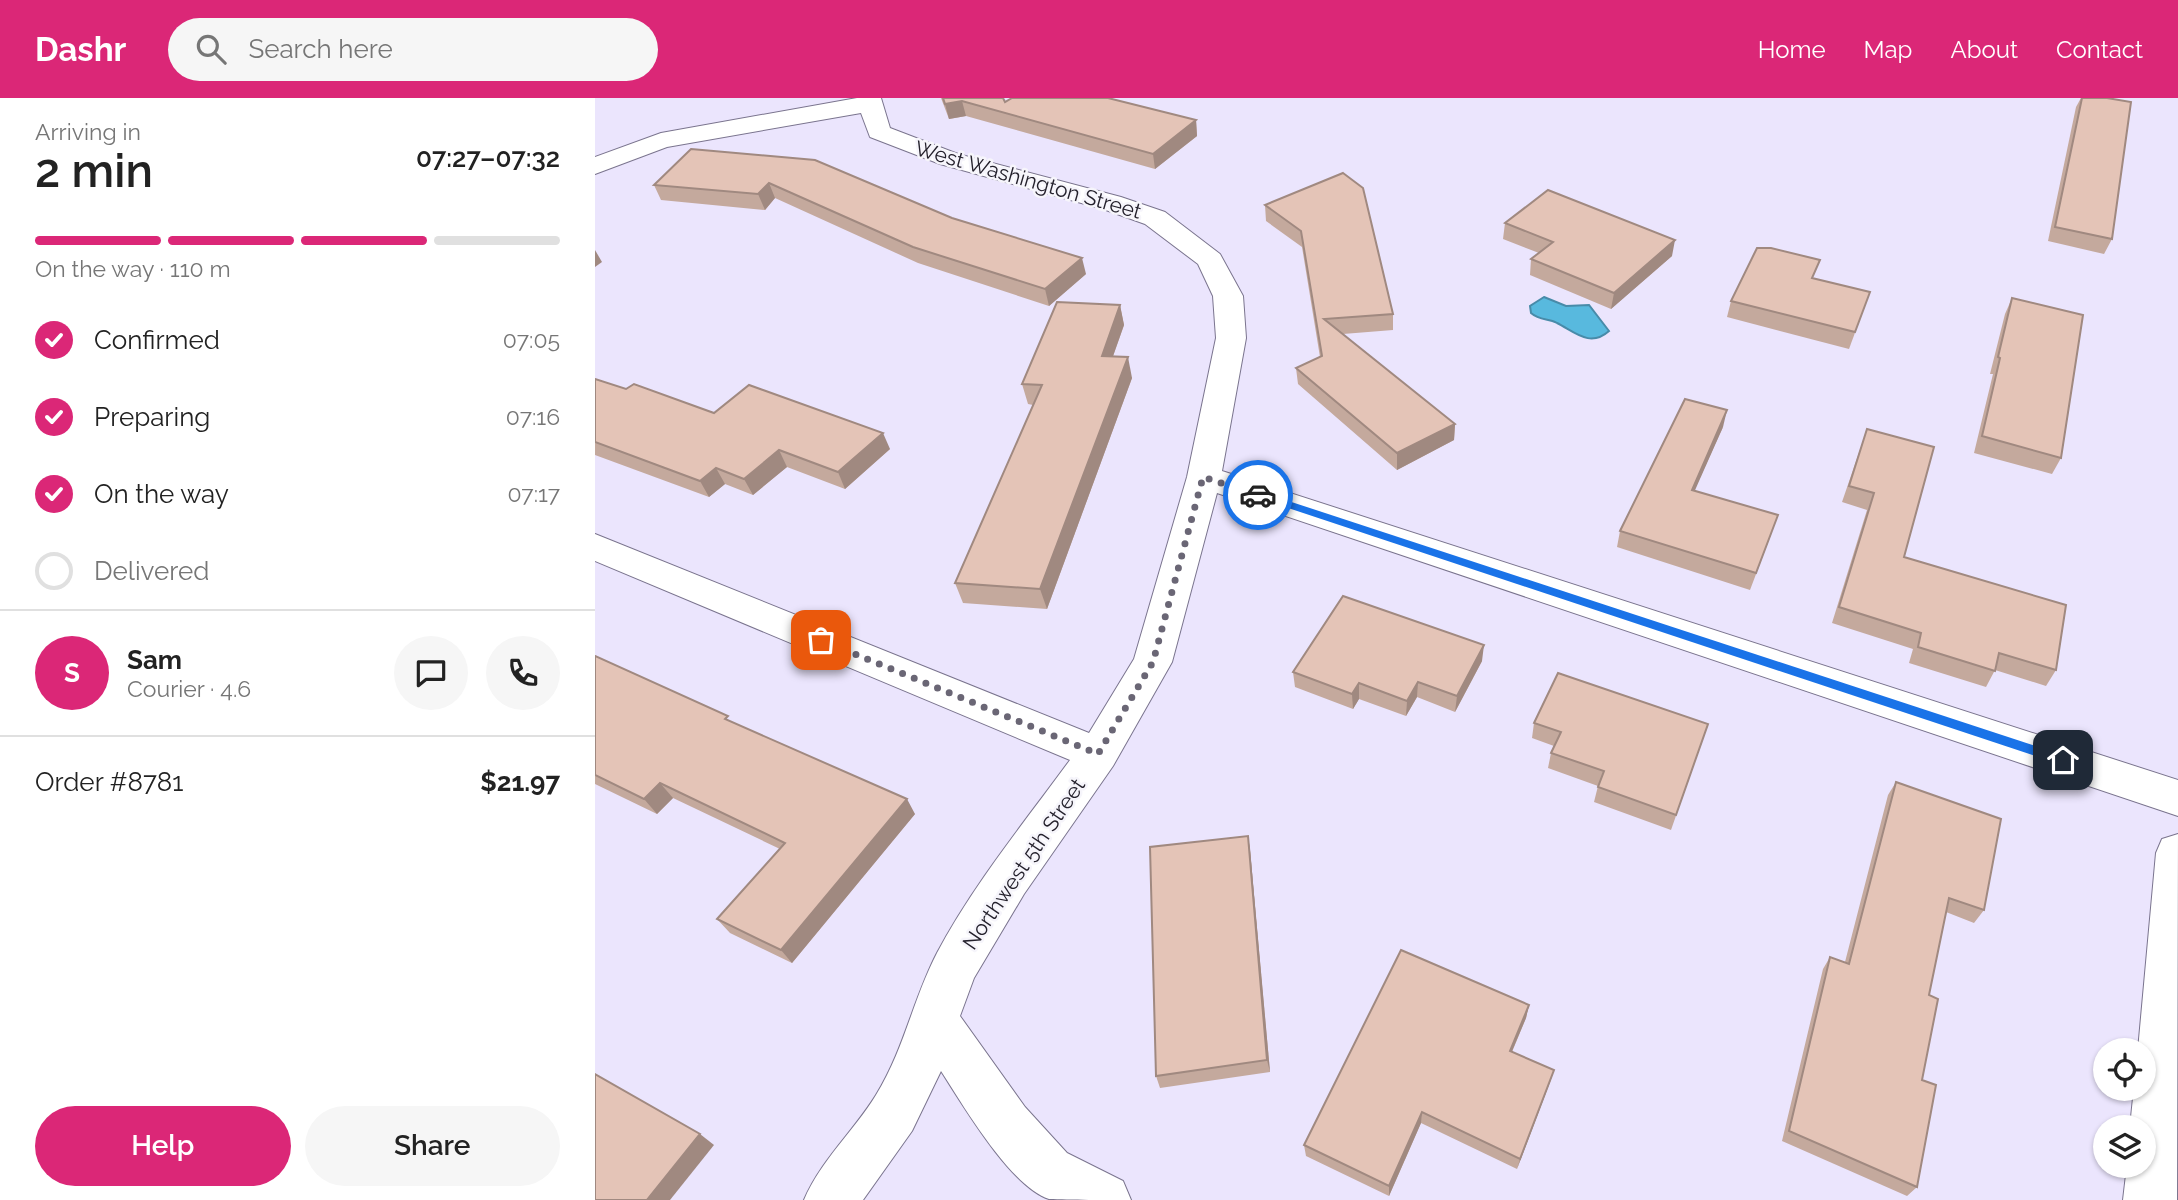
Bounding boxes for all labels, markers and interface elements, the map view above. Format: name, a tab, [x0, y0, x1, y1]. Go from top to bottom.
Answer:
search box	[168, 18, 658, 81]
text: Dashr	[35, 30, 126, 69]
icon: search	[192, 30, 230, 68]
text: Search here	[248, 34, 393, 64]
text: Home	[1758, 35, 1826, 64]
text: Map	[1864, 35, 1912, 64]
text: About	[1950, 35, 2018, 64]
text: Contact	[2056, 35, 2143, 64]
text: Arriving in	[35, 118, 141, 145]
street label: West Washington Street	[912, 135, 1144, 224]
text: 07:27–07:32	[416, 143, 560, 173]
text: 2 min	[35, 144, 153, 198]
text: On the way · 110 m	[35, 255, 231, 282]
icon: check	[35, 321, 73, 359]
text: Confirmed	[94, 325, 220, 355]
text: 07:05	[503, 326, 560, 353]
icon: check	[35, 398, 73, 436]
text: Preparing	[94, 402, 210, 432]
text: 07:16	[506, 403, 560, 430]
courier	[1223, 460, 1293, 530]
icon: check	[35, 475, 73, 513]
icon: car	[1239, 476, 1277, 514]
text: On the way	[94, 479, 229, 509]
text: 07:17	[507, 480, 560, 507]
text: Delivered	[94, 556, 209, 586]
pin	[791, 610, 851, 670]
icon: bag	[802, 621, 840, 659]
button: chat	[394, 636, 468, 710]
button: phone	[486, 636, 560, 710]
text: Sam	[127, 645, 182, 675]
text: S	[64, 658, 80, 688]
text: Courier · 4.6	[127, 675, 251, 702]
pin	[2033, 730, 2093, 790]
icon: home	[2044, 741, 2082, 779]
text: Order #8781	[35, 767, 183, 797]
text: $21.97	[480, 767, 560, 797]
street label: Northwest 5th Street	[957, 774, 1090, 954]
map controls	[2093, 1038, 2156, 1178]
button: locate	[2093, 1038, 2156, 1101]
button: Help	[35, 1106, 291, 1186]
button: Share	[305, 1106, 560, 1186]
button: layers	[2093, 1115, 2156, 1178]

